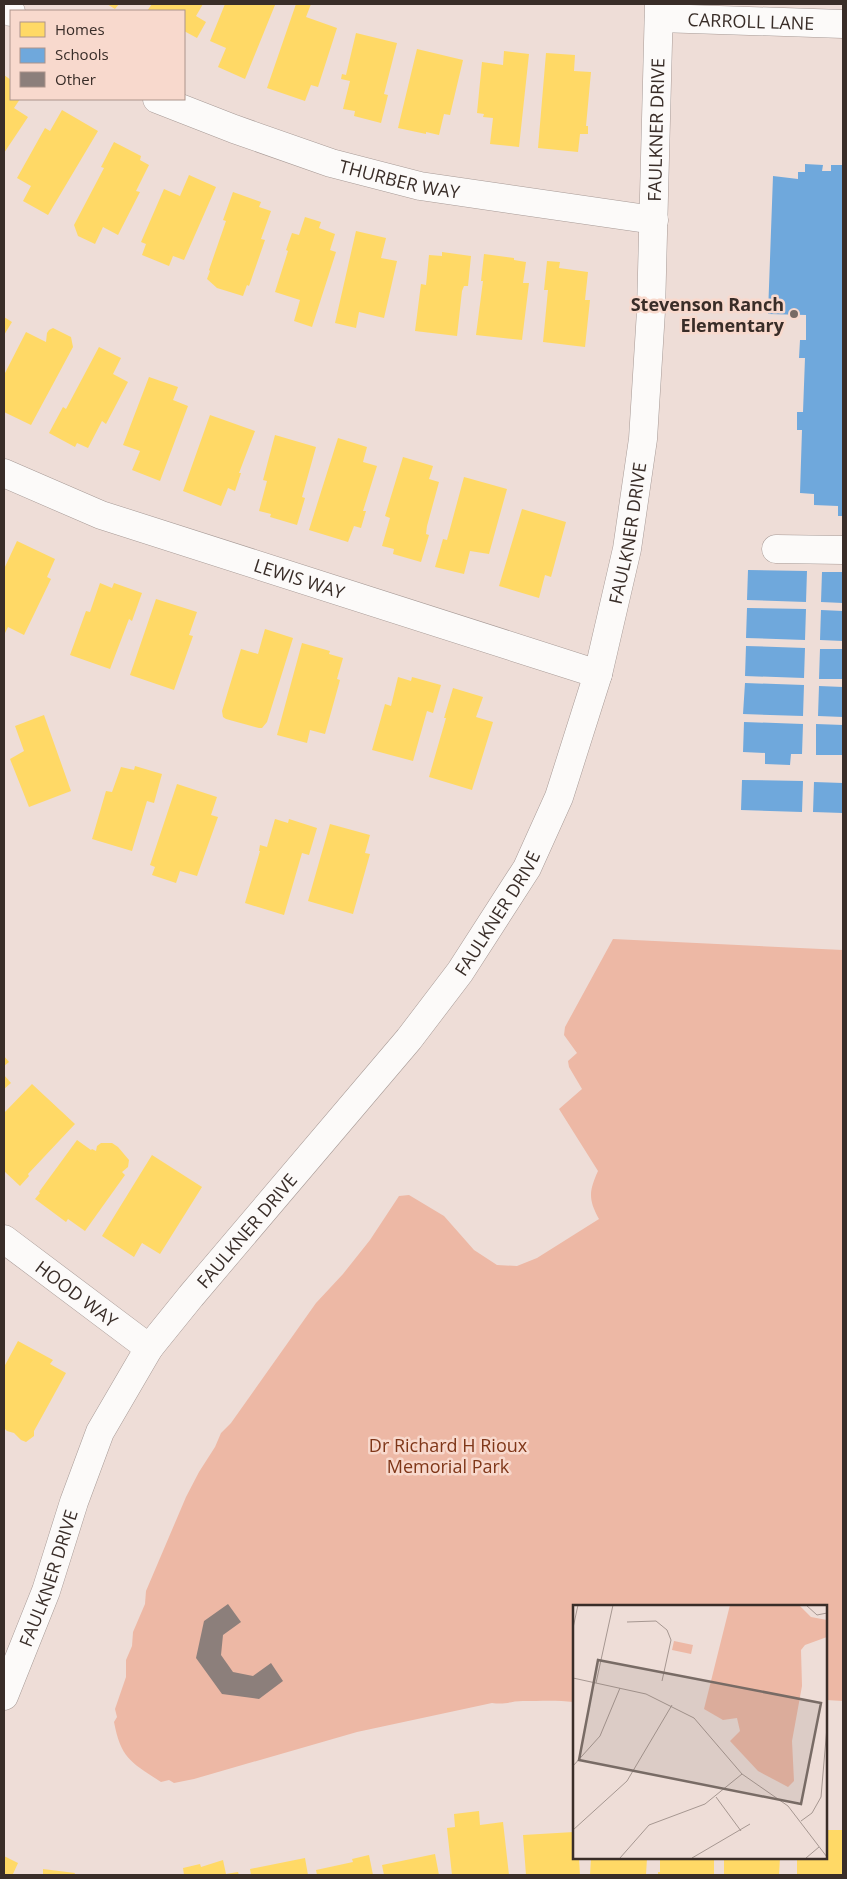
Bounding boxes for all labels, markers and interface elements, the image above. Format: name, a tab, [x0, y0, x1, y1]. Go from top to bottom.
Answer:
street label: CARROLL LANE	[687, 7, 815, 35]
legend	[10, 10, 185, 100]
text: Homes	[55, 19, 105, 39]
text: Schools	[55, 44, 109, 64]
street label: FAULKNER DRIVE	[642, 58, 670, 202]
text: Other	[55, 69, 96, 89]
street label: THURBER WAY	[337, 154, 462, 204]
place label: Stevenson Ranch Elementary	[631, 292, 785, 337]
marker: Stevenson Ranch Elementary	[788, 308, 800, 320]
street label: FAULKNER DRIVE	[603, 461, 651, 606]
street label: LEWIS WAY	[251, 553, 349, 604]
street label: FAULKNER DRIVE	[449, 847, 545, 980]
street label: FAULKNER DRIVE	[191, 1168, 302, 1293]
street label: HOOD WAY	[31, 1255, 124, 1333]
park label: Dr Richard H Rioux Memorial Park	[369, 1433, 528, 1478]
street label: FAULKNER DRIVE	[13, 1507, 83, 1650]
inset map	[573, 1605, 827, 1859]

